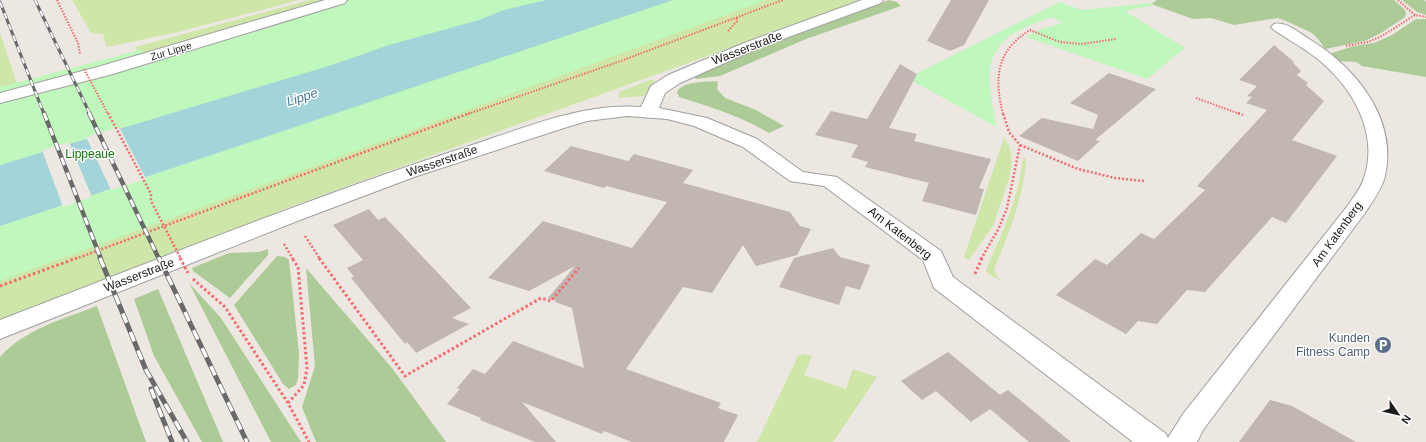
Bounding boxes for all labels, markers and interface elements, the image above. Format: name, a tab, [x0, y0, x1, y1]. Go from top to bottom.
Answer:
street label: Wasserstraße	[710, 28, 784, 68]
street label: Zur Lippe	[149, 39, 193, 62]
water label: Lippe	[285, 85, 319, 109]
street label: Wasserstraße	[405, 142, 480, 180]
park label: Lippeaue	[65, 147, 115, 161]
street label: Am Katenberg	[1309, 199, 1365, 269]
street label: Am Katenberg	[865, 204, 935, 262]
street label: Wasserstraße	[102, 255, 176, 295]
place label: Kunden Fitness Camp	[1296, 331, 1370, 359]
parking icon: Kunden Fitness Camp	[1373, 335, 1393, 355]
north arrow	[1378, 394, 1418, 434]
text: N	[1399, 413, 1413, 426]

